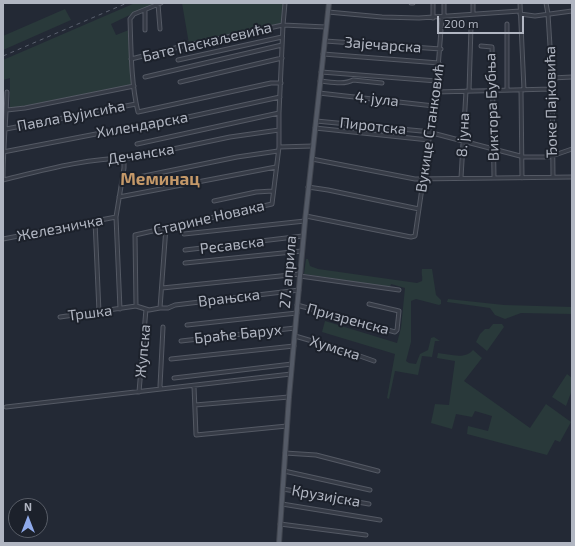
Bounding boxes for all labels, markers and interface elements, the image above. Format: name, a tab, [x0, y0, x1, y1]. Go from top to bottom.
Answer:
scale bar	[439, 8, 526, 34]
text: 200 m	[444, 16, 478, 30]
street label: Бате Паскаљевића	[141, 18, 273, 66]
street label: Зајечарска	[344, 33, 422, 57]
street label: Ђоке Пајковића	[541, 46, 561, 158]
street label: Виктора Бубња	[481, 53, 503, 161]
street label: Вукице Станковић	[412, 63, 448, 193]
street label: 4. јула	[354, 88, 400, 110]
street label: Павла Вујисића	[15, 97, 127, 135]
street label: Хилендарска	[95, 108, 189, 142]
street label: 8. јуна	[453, 112, 473, 158]
street label: Пиротска	[339, 114, 407, 138]
street label: Дечанска	[106, 140, 176, 168]
district label: Меминац	[120, 169, 200, 189]
street label: Старине Новака	[152, 196, 266, 240]
street label: Железничка	[15, 211, 105, 245]
street label: Ресавска	[199, 232, 265, 258]
street label: 27. априла	[276, 235, 300, 309]
street label: Врањска	[197, 285, 261, 311]
street label: Призренска	[305, 299, 391, 339]
street label: Тршка	[67, 301, 113, 325]
street label: Браће Барух	[193, 320, 283, 348]
street label: Жупска	[132, 323, 154, 379]
street label: Хумска	[308, 332, 362, 364]
street label: Крузијска	[290, 481, 362, 511]
north arrow	[8, 498, 48, 538]
text: N	[24, 500, 32, 513]

